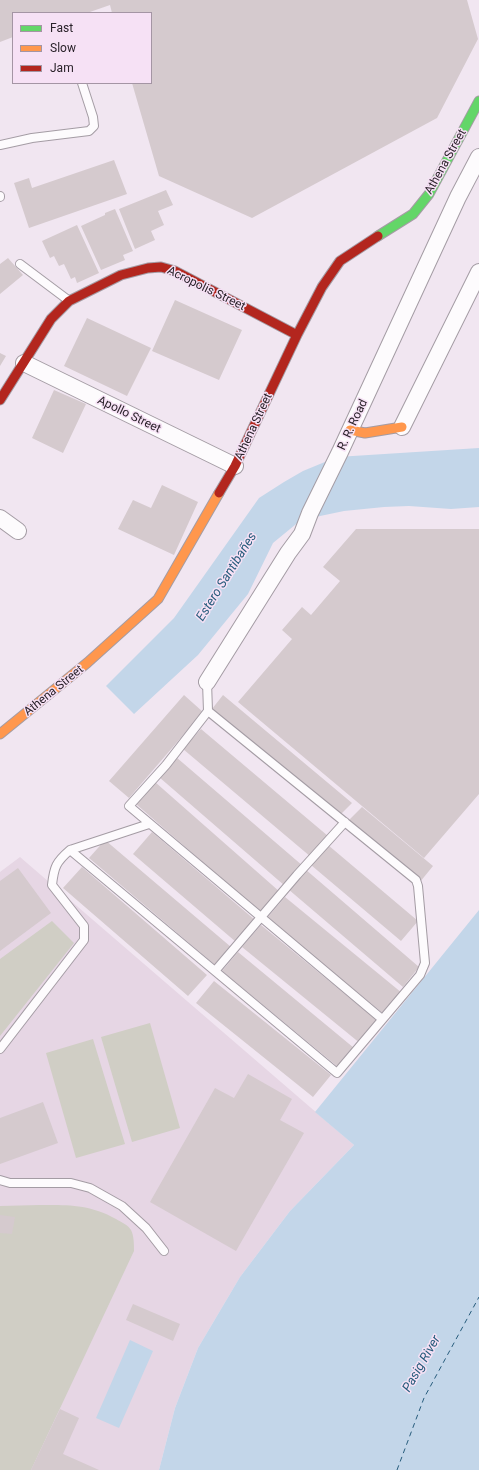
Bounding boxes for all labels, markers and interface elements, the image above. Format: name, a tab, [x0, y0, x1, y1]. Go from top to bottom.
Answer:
legend	[12, 12, 152, 84]
text: Fast	[50, 21, 73, 35]
text: Slow	[50, 41, 76, 55]
text: Jam	[50, 61, 74, 75]
street label: Athena Street	[422, 127, 470, 197]
street label: Acropolis Street	[165, 264, 247, 314]
street label: Athena Street	[232, 391, 276, 463]
street label: Apollo Street	[95, 393, 163, 437]
street label: R. R. Road	[335, 397, 371, 453]
water label: Estero Santibañes	[193, 530, 261, 624]
street label: Athena Street	[21, 663, 87, 719]
water label: Pasig River	[400, 1333, 444, 1395]

